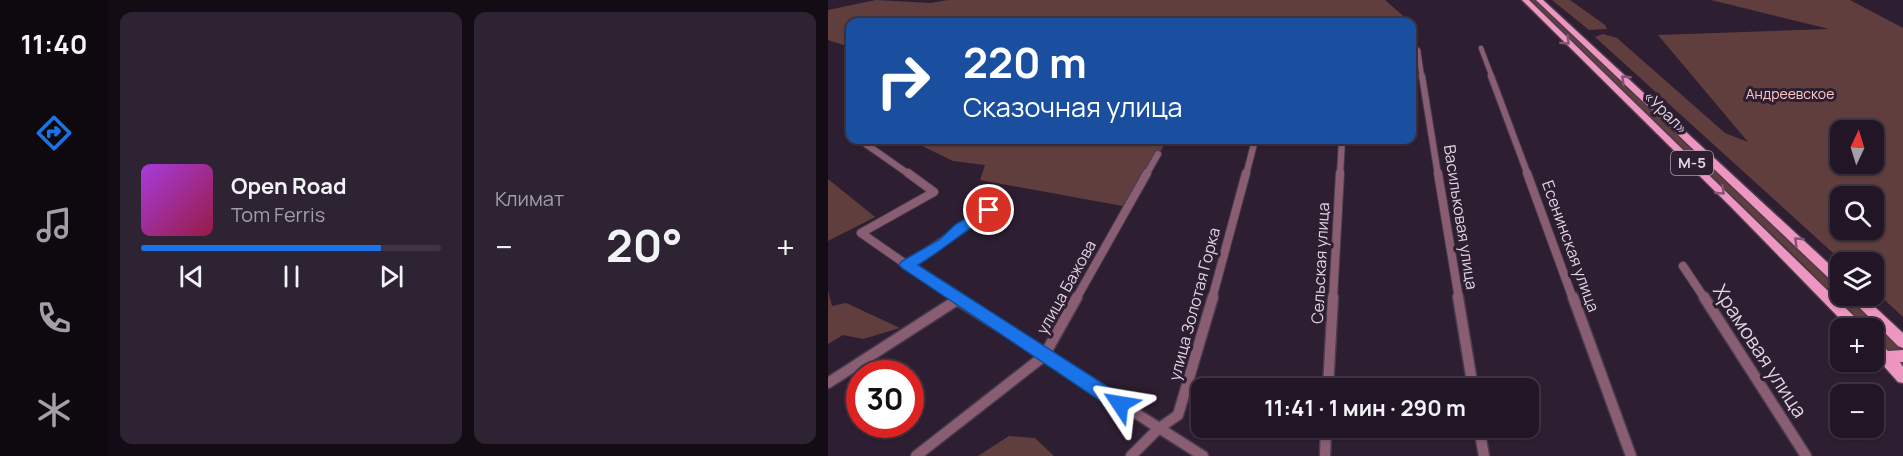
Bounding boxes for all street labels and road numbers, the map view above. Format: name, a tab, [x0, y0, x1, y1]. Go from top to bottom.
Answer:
street label: «Урал»	[1639, 85, 1693, 139]
street label: Васильковая улица	[1439, 143, 1483, 291]
road number: М-5	[1671, 151, 1713, 175]
street label: Есенинская улица	[1537, 177, 1605, 315]
street label: Сельская улица	[1306, 202, 1334, 324]
street label: улица Золотая Горка	[1163, 225, 1225, 383]
street label: улица Бажова	[1031, 236, 1101, 338]
street label: Храмовая улица	[1707, 279, 1814, 423]

